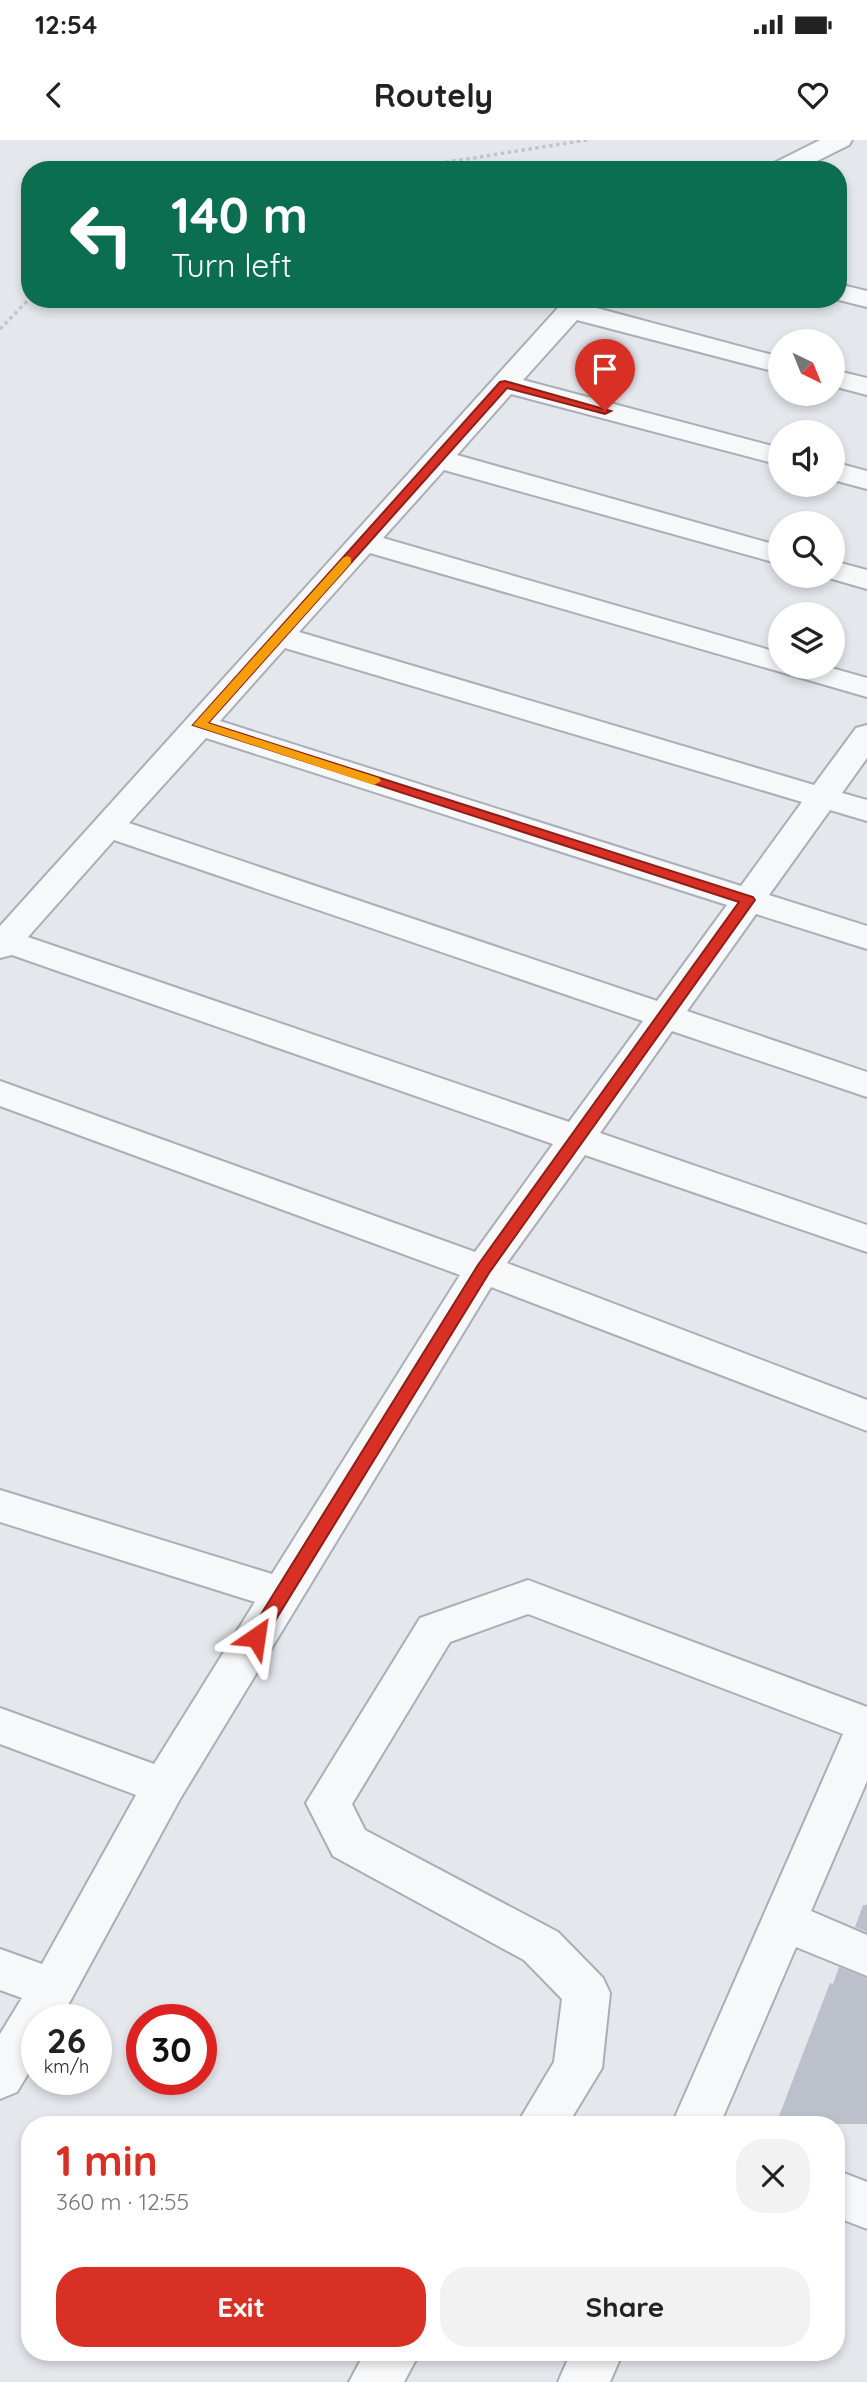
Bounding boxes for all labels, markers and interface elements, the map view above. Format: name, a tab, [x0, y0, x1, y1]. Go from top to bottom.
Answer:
text: 12:54	[35, 8, 97, 41]
text: Routely	[374, 75, 493, 115]
icon: back	[35, 76, 73, 114]
icon: heart	[794, 76, 832, 114]
text: 140 m	[171, 184, 308, 245]
icon: left	[56, 189, 147, 280]
text: Turn left	[171, 245, 292, 285]
north arrow	[768, 329, 845, 406]
map controls	[768, 329, 845, 679]
pin	[575, 339, 635, 411]
icon: arrive	[586, 350, 624, 388]
button: sound	[768, 420, 845, 497]
button: search	[768, 511, 845, 588]
button: layers	[768, 602, 845, 679]
position arrow	[219, 1600, 293, 1674]
speed limit sign: 30	[126, 2004, 217, 2095]
text: 26	[47, 2018, 86, 2062]
text: km/h	[44, 2055, 89, 2078]
text: 1 min	[56, 2134, 158, 2187]
button: close	[736, 2139, 810, 2213]
text: 360 m · 12:55	[56, 2187, 189, 2216]
button: Exit	[56, 2267, 426, 2347]
button: Share	[440, 2267, 810, 2347]

